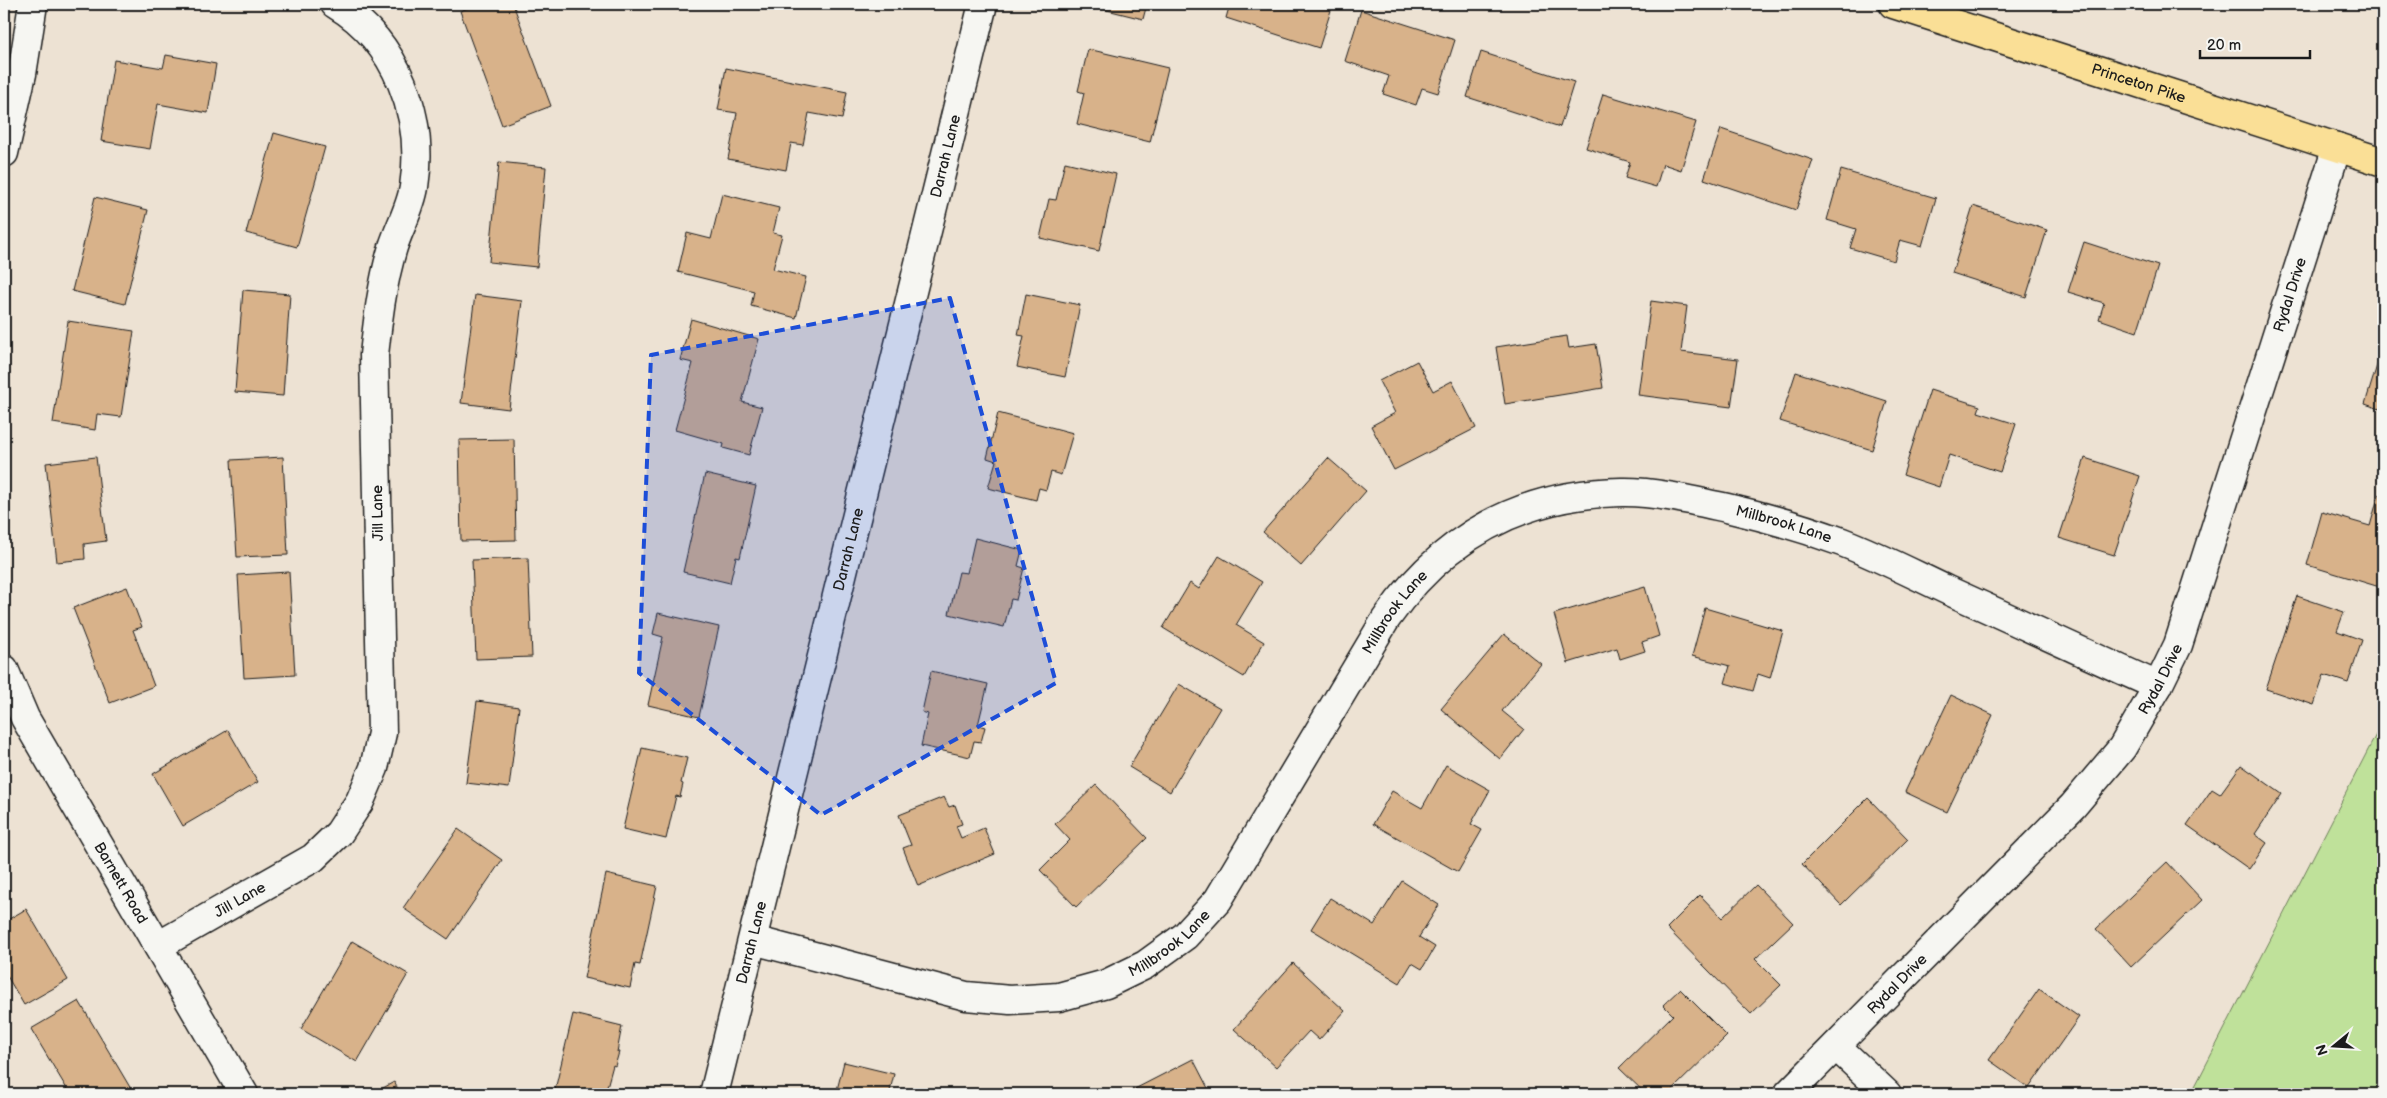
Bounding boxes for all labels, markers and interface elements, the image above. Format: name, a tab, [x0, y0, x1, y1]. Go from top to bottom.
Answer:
scale bar	[2200, 28, 2310, 60]
text: 20 m	[2207, 36, 2241, 55]
street label: Princeton Pike	[2089, 59, 2188, 107]
street label: Darrah Lane	[926, 113, 965, 200]
street label: Rydal Drive	[2269, 255, 2311, 334]
street label: Jill Lane	[368, 485, 388, 541]
street label: Millbrook Lane	[1734, 501, 1835, 547]
street label: Darrah Lane	[829, 506, 868, 593]
street label: Millbrook Lane	[1358, 566, 1431, 657]
street label: Rydal Drive	[2134, 641, 2187, 718]
street label: Barnett Road	[90, 839, 152, 927]
street label: Jill Lane	[211, 877, 269, 922]
street label: Darrah Lane	[732, 899, 771, 986]
street label: Millbrook Lane	[1125, 905, 1214, 981]
street label: Rydal Drive	[1863, 950, 1931, 1018]
north arrow	[2310, 1020, 2360, 1070]
text: N	[2312, 1042, 2332, 1057]

